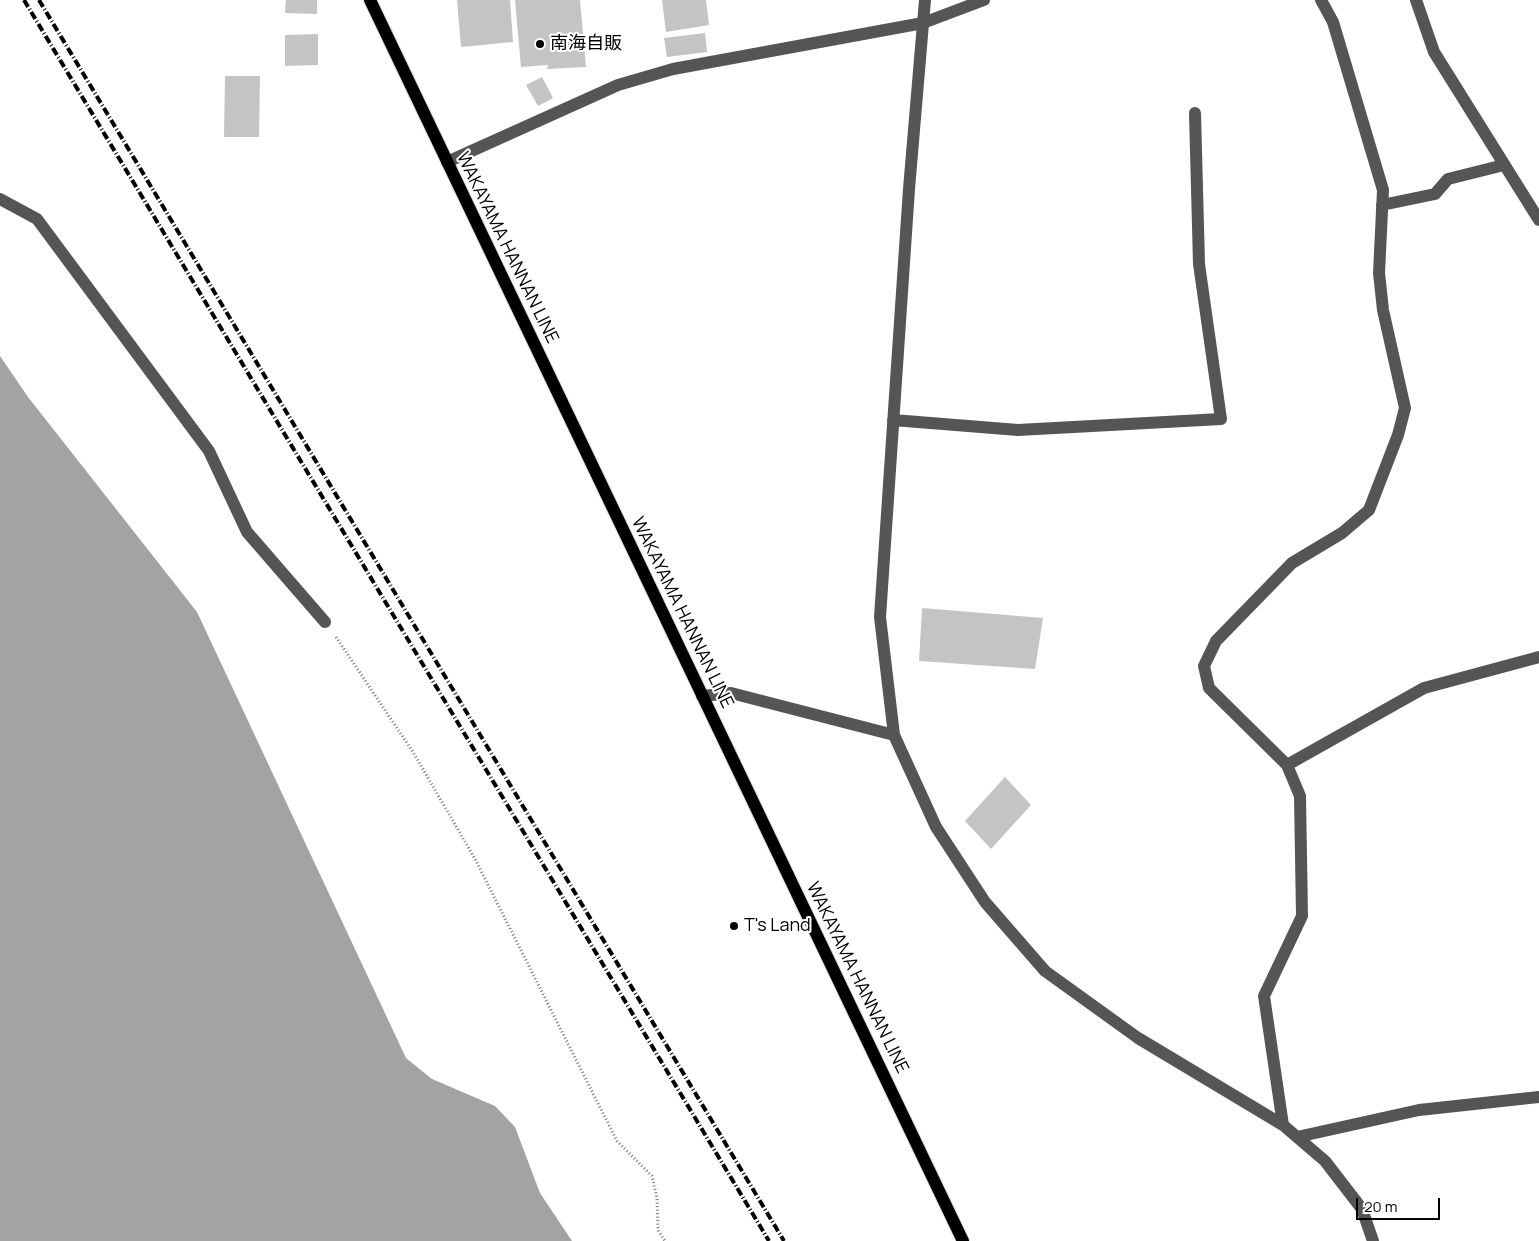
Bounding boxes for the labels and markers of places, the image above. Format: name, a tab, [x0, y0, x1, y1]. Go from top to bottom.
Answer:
place label: 南海自販	[550, 33, 622, 55]
marker: 南海自販	[534, 38, 546, 50]
place label: T's Land	[744, 915, 811, 937]
marker: T's Land	[728, 920, 740, 932]

